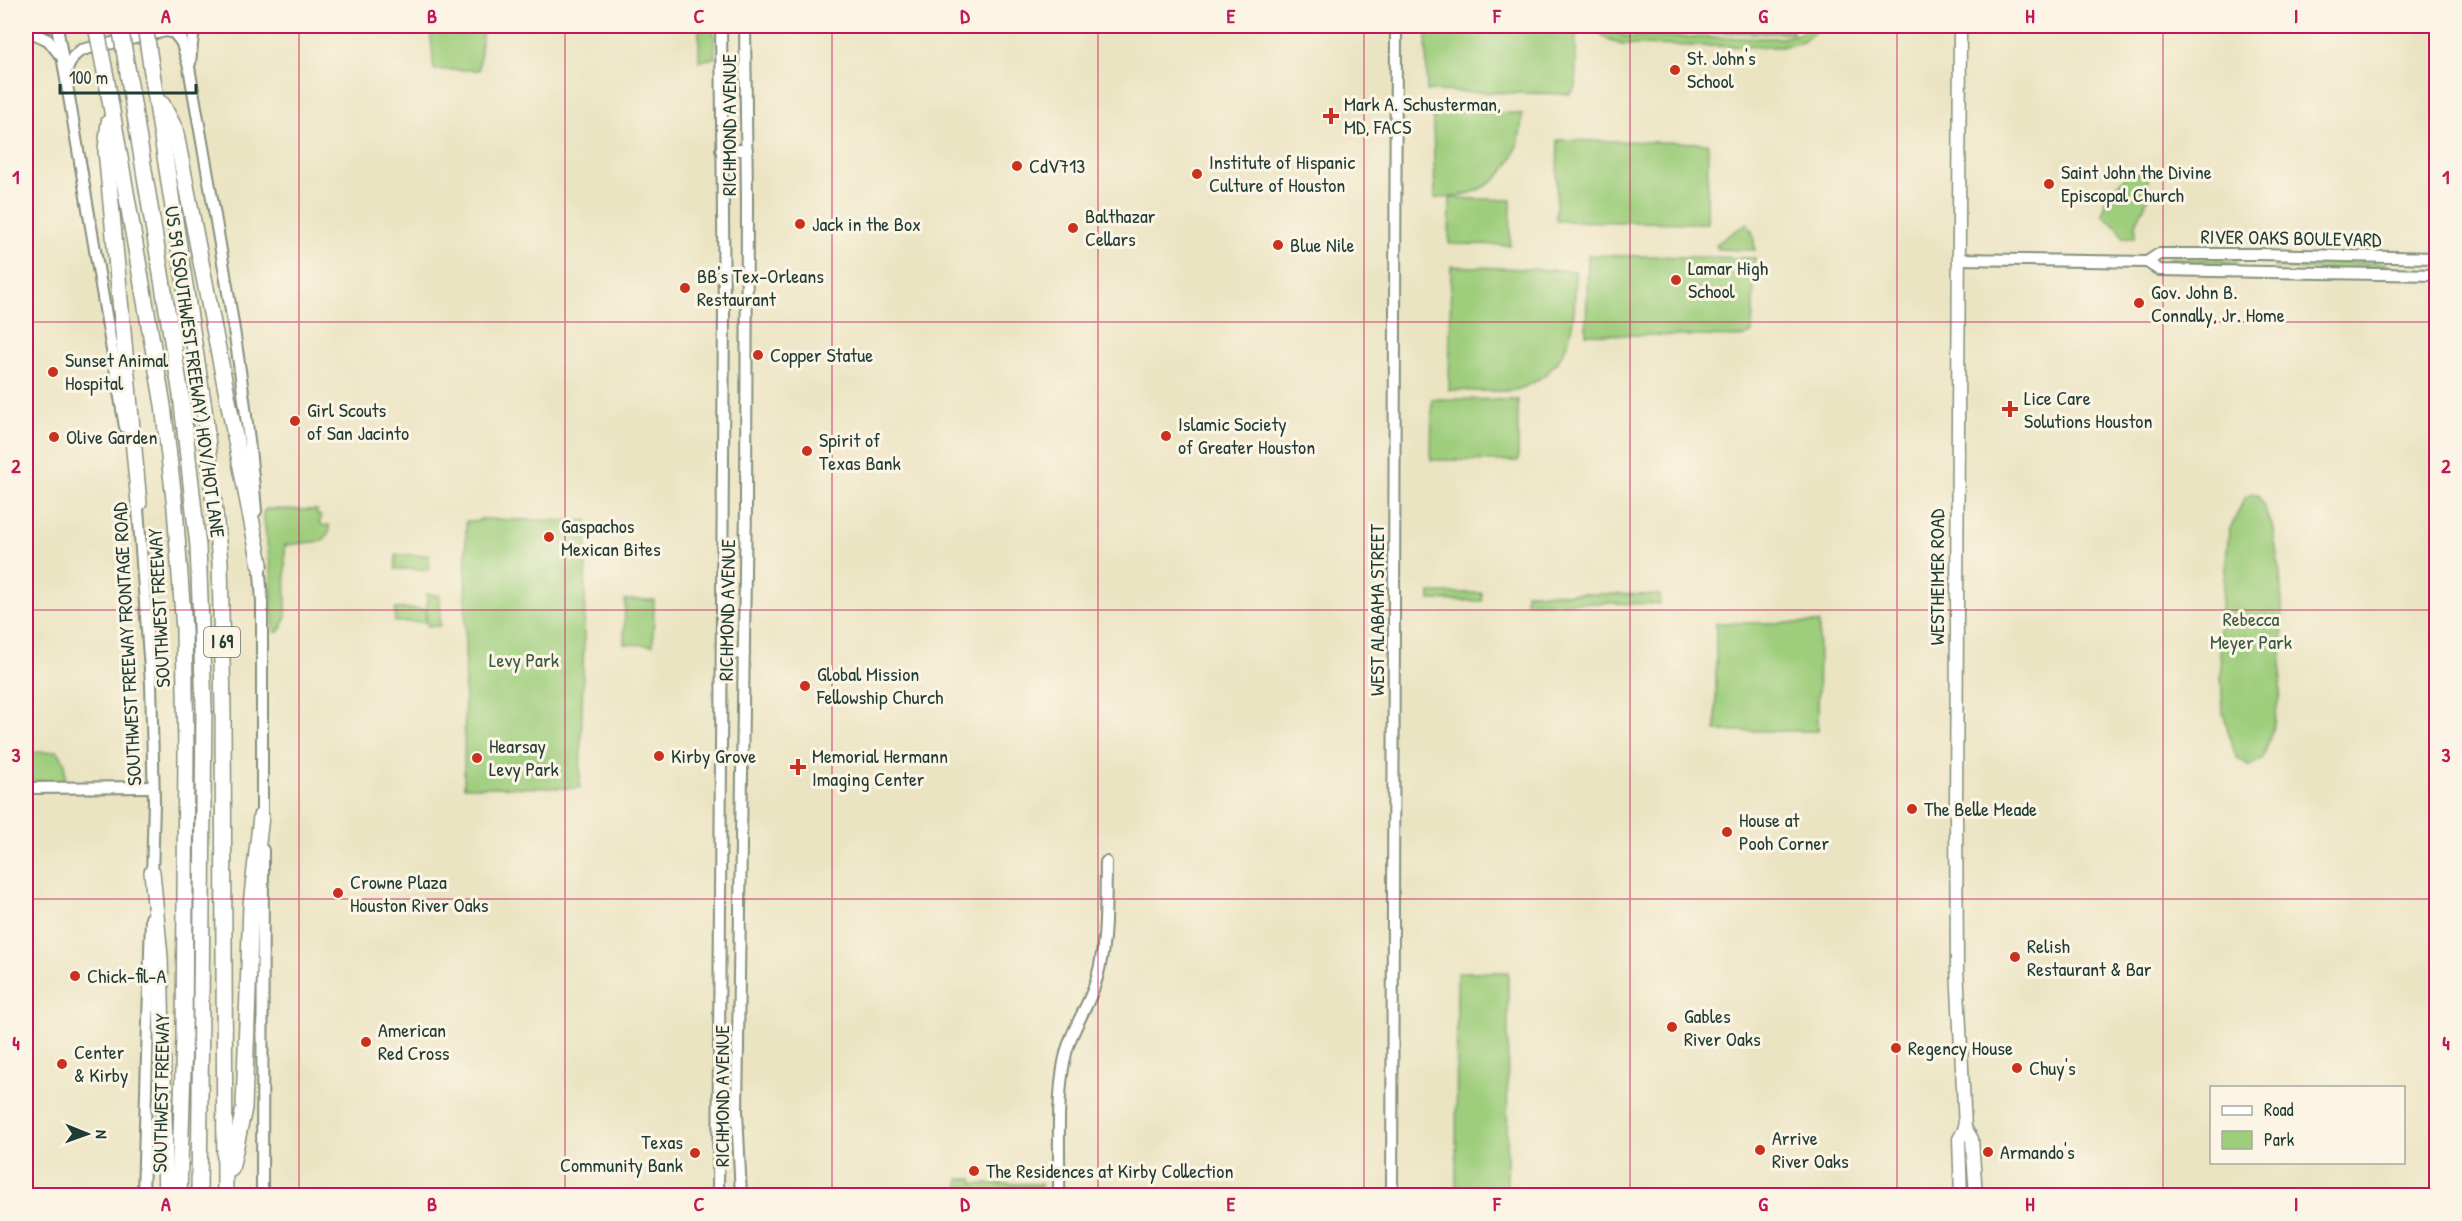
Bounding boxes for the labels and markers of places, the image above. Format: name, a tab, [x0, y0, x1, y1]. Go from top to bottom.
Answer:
place label: St. John's School	[1687, 44, 1756, 94]
marker: St. John's School	[1668, 63, 1682, 77]
place label: Mark A. Schusterman, MD, FACS	[1344, 90, 1501, 140]
marker: Mark A. Schusterman, MD, FACS	[1322, 107, 1340, 125]
place label: Institute of Hispanic Culture of Houston	[1209, 148, 1355, 198]
place label: CdV713	[1029, 152, 1085, 179]
place label: Saint John the Divine Episcopal Church	[2061, 158, 2212, 208]
marker: CdV713	[1010, 159, 1024, 173]
marker: Institute of Hispanic Culture of Houston	[1190, 167, 1204, 181]
marker: Saint John the Divine Episcopal Church	[2042, 177, 2056, 191]
place label: Balthazar Cellars	[1085, 202, 1156, 252]
place label: Jack in the Box	[812, 210, 921, 237]
marker: Jack in the Box	[793, 217, 807, 231]
marker: Balthazar Cellars	[1066, 221, 1080, 235]
place label: Blue Nile	[1290, 231, 1354, 258]
marker: Blue Nile	[1271, 238, 1285, 252]
place label: Lamar High School	[1688, 254, 1768, 304]
place label: BB's Tex-Orleans Restaurant	[697, 262, 824, 312]
marker: Lamar High School	[1669, 273, 1683, 287]
place label: Gov. John B. Connally, Jr. Home	[2151, 278, 2285, 328]
marker: BB's Tex-Orleans Restaurant	[678, 281, 692, 295]
marker: Gov. John B. Connally, Jr. Home	[2132, 296, 2146, 310]
place label: Copper Statue	[770, 341, 873, 368]
place label: Sunset Animal Hospital	[65, 346, 169, 396]
marker: Copper Statue	[751, 348, 765, 362]
marker: Sunset Animal Hospital	[46, 365, 60, 379]
place label: Lice Care Solutions Houston	[2024, 384, 2152, 434]
place label: Girl Scouts of San Jacinto	[307, 396, 409, 446]
marker: Lice Care Solutions Houston	[2001, 400, 2019, 418]
place label: Islamic Society of Greater Houston	[1178, 410, 1315, 460]
marker: Girl Scouts of San Jacinto	[288, 414, 302, 428]
place label: Olive Garden	[66, 423, 157, 450]
place label: Spirit of Texas Bank	[819, 426, 901, 476]
marker: Islamic Society of Greater Houston	[1159, 429, 1173, 443]
marker: Olive Garden	[47, 430, 61, 444]
marker: Spirit of Texas Bank	[800, 444, 814, 458]
place label: Gaspachos Mexican Bites	[561, 512, 661, 562]
marker: Gaspachos Mexican Bites	[542, 530, 556, 544]
place label: Global Mission Fellowship Church	[816, 660, 943, 710]
marker: Global Mission Fellowship Church	[798, 679, 812, 693]
place label: Hearsay Levy Park	[489, 732, 559, 782]
place label: Kirby Grove	[671, 742, 756, 769]
place label: Memorial Hermann Imaging Center	[812, 742, 948, 792]
marker: Kirby Grove	[652, 749, 666, 763]
marker: Hearsay Levy Park	[470, 751, 484, 765]
marker: Memorial Hermann Imaging Center	[789, 758, 807, 776]
place label: The Belle Meade	[1924, 795, 2037, 822]
marker: The Belle Meade	[1905, 802, 1919, 816]
place label: House at Pooh Corner	[1739, 806, 1829, 856]
marker: House at Pooh Corner	[1720, 825, 1734, 839]
place label: Crowne Plaza Houston River Oaks	[350, 868, 489, 918]
marker: Crowne Plaza Houston River Oaks	[331, 886, 345, 900]
place label: Relish Restaurant & Bar	[2027, 932, 2152, 982]
marker: Relish Restaurant & Bar	[2008, 950, 2022, 964]
place label: Chick-fil-A	[87, 962, 166, 989]
marker: Chick-fil-A	[68, 969, 82, 983]
place label: Gables River Oaks	[1684, 1002, 1761, 1052]
place label: American Red Cross	[378, 1016, 450, 1066]
marker: Gables River Oaks	[1665, 1020, 1679, 1034]
place label: Regency House	[1908, 1034, 2013, 1061]
marker: American Red Cross	[359, 1035, 373, 1049]
place label: Center & Kirby	[74, 1038, 129, 1088]
marker: Regency House	[1889, 1041, 1903, 1055]
place label: Chuy's	[2029, 1054, 2076, 1081]
marker: Center & Kirby	[55, 1057, 69, 1071]
marker: Chuy's	[2010, 1061, 2024, 1075]
place label: Arrive River Oaks	[1772, 1124, 1849, 1174]
place label: Texas Community Bank	[560, 1128, 683, 1178]
place label: Armando's	[2000, 1138, 2075, 1165]
marker: Arrive River Oaks	[1753, 1143, 1767, 1157]
marker: Armando's	[1981, 1145, 1995, 1159]
marker: Texas Community Bank	[688, 1146, 702, 1160]
place label: The Residences at Kirby Collection	[986, 1157, 1233, 1184]
marker: The Residences at Kirby Collection	[967, 1164, 981, 1178]

